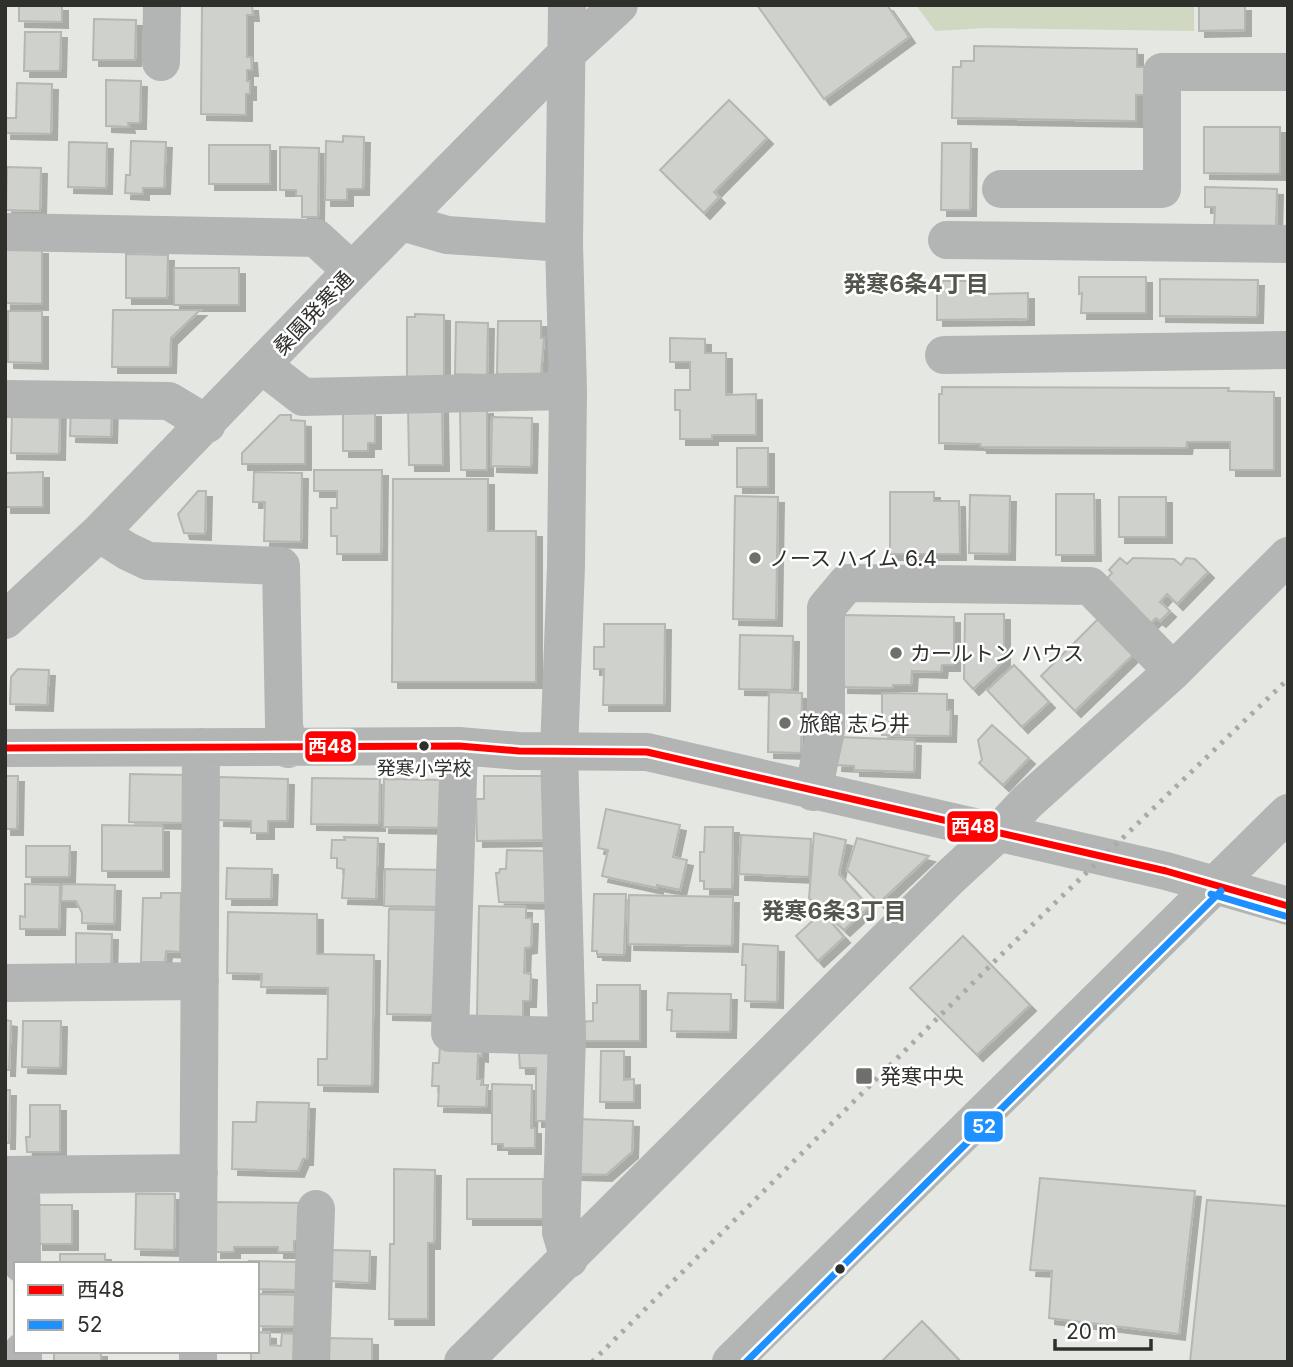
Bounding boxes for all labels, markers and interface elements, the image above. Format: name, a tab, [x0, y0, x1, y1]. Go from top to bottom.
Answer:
street label: 桑園発寒通	[268, 266, 358, 360]
district label: 発寒6条4丁目	[843, 270, 989, 298]
place label: ノース ハイム 6.4	[769, 546, 937, 571]
marker: ノース ハイム 6.4	[747, 550, 763, 566]
place label: カールトン ハウス	[910, 641, 1084, 666]
marker: カールトン ハウス	[888, 645, 904, 661]
place label: 旅館 志ら井	[799, 711, 910, 736]
marker: 旅館 志ら井	[777, 715, 793, 731]
line badge: 西48	[304, 730, 357, 763]
text: 西48	[308, 735, 352, 758]
marker: 発寒小学校	[417, 739, 431, 753]
place label: 発寒小学校	[376, 757, 472, 780]
line badge: 西48	[946, 810, 999, 843]
text: 西48	[951, 815, 995, 838]
district label: 発寒6条3丁目	[762, 897, 906, 925]
place label: 発寒中央	[880, 1064, 964, 1089]
marker: 発寒中央	[854, 1066, 874, 1086]
line badge: 52	[963, 1110, 1004, 1143]
text: 52	[972, 1115, 996, 1138]
legend	[14, 1262, 259, 1353]
unlabelled marker	[833, 1262, 847, 1276]
text: 西48	[77, 1277, 125, 1302]
scale bar	[1055, 1308, 1151, 1352]
text: 52	[77, 1312, 103, 1337]
text: 20 m	[1066, 1319, 1116, 1344]

